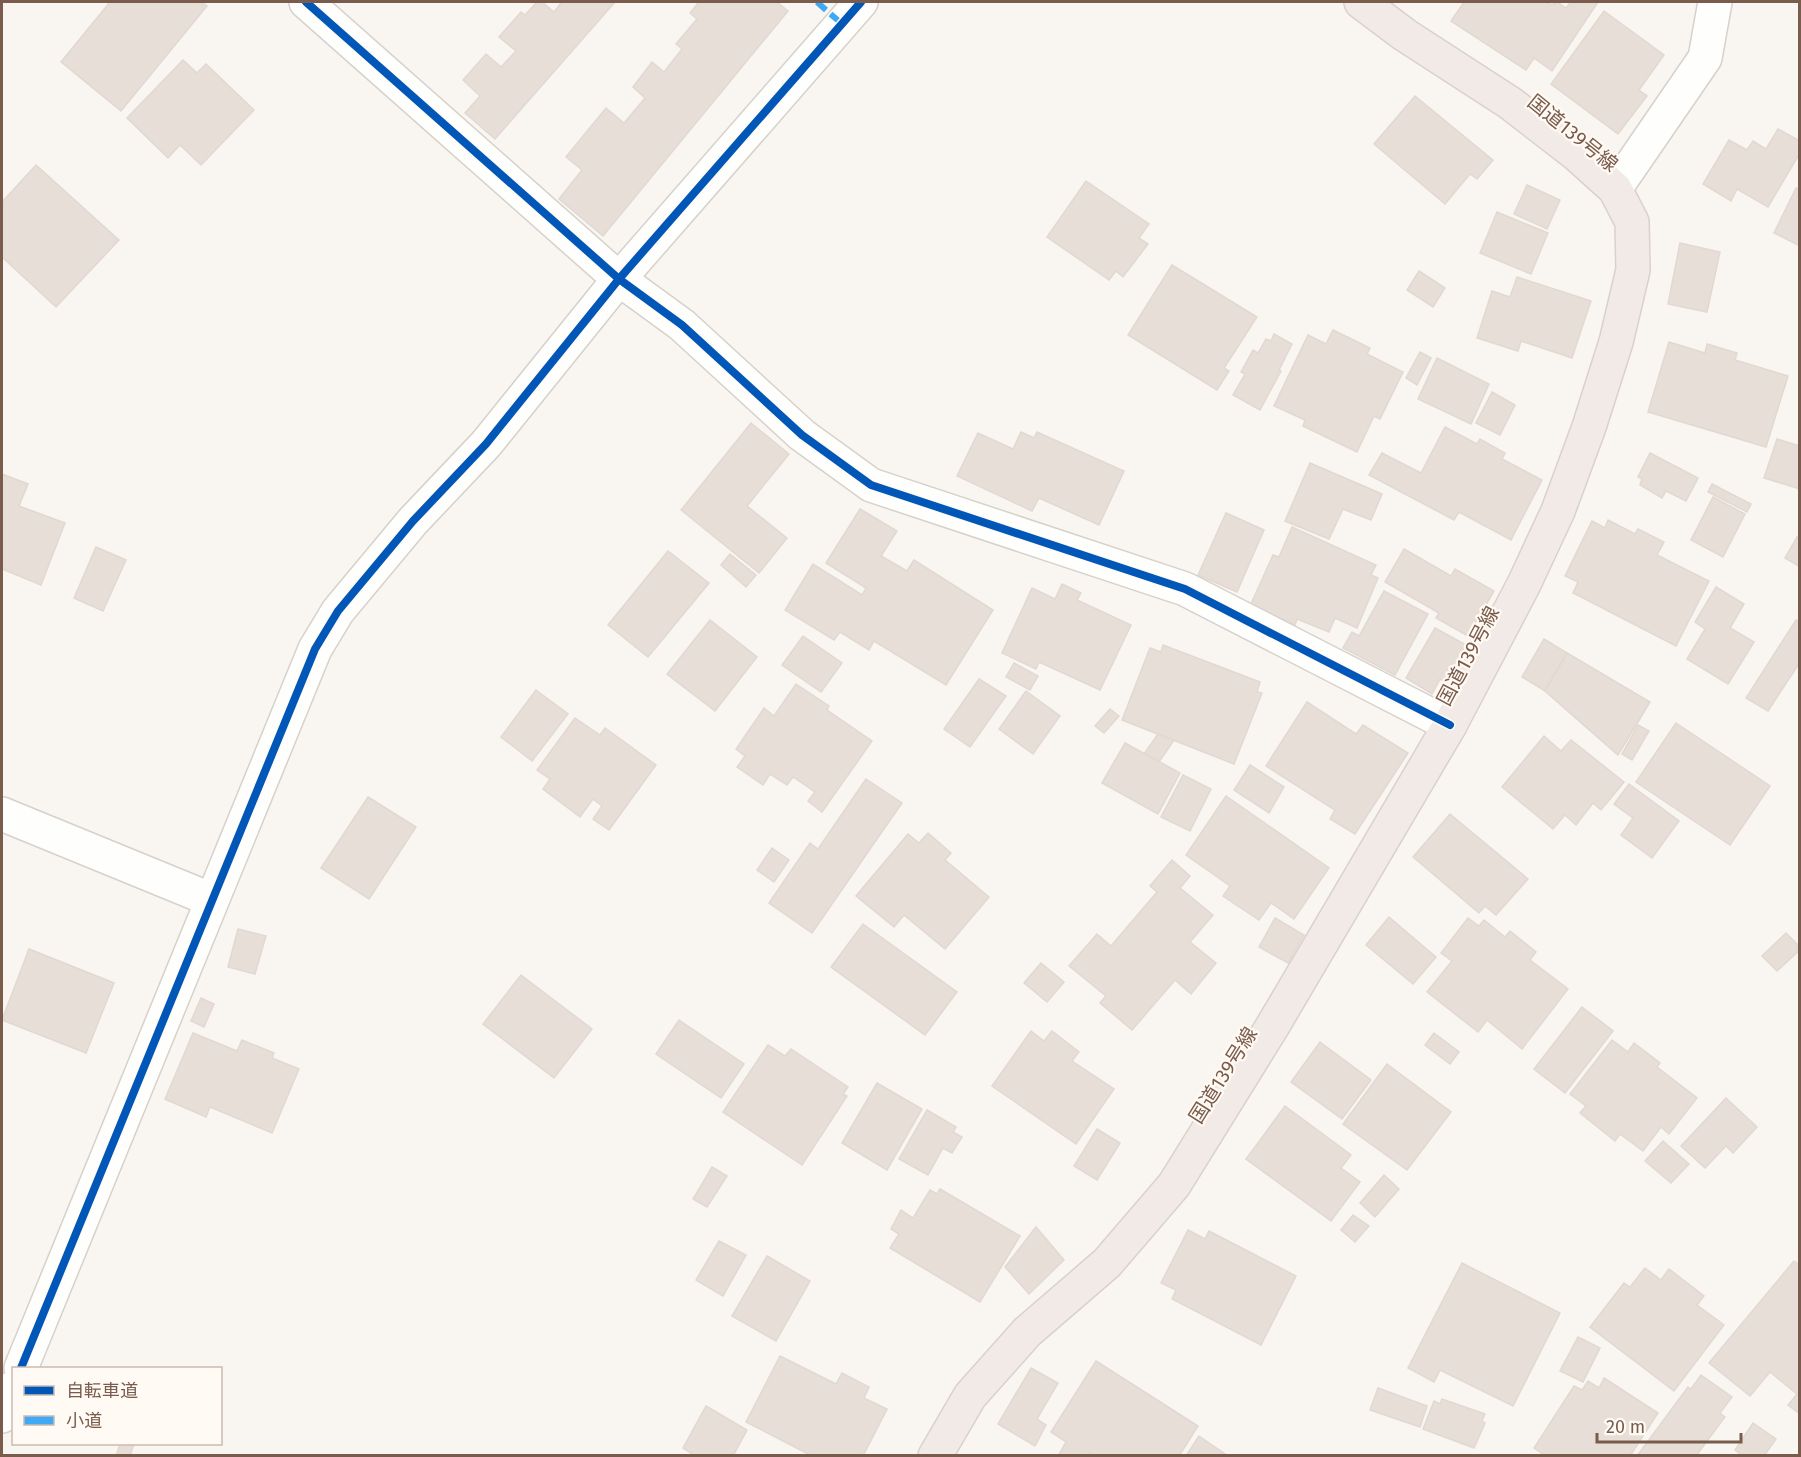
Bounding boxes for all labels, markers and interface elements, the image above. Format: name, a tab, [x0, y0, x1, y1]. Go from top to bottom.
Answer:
street label: 国道139号線	[1523, 89, 1623, 177]
street label: 国道139号線	[1432, 602, 1504, 710]
street label: 国道139号線	[1184, 1022, 1262, 1128]
legend	[12, 1367, 222, 1445]
text: 自転車道	[66, 1380, 138, 1402]
scale bar	[1597, 1406, 1741, 1444]
text: 小道	[66, 1410, 102, 1432]
text: 20 m	[1606, 1416, 1645, 1438]

